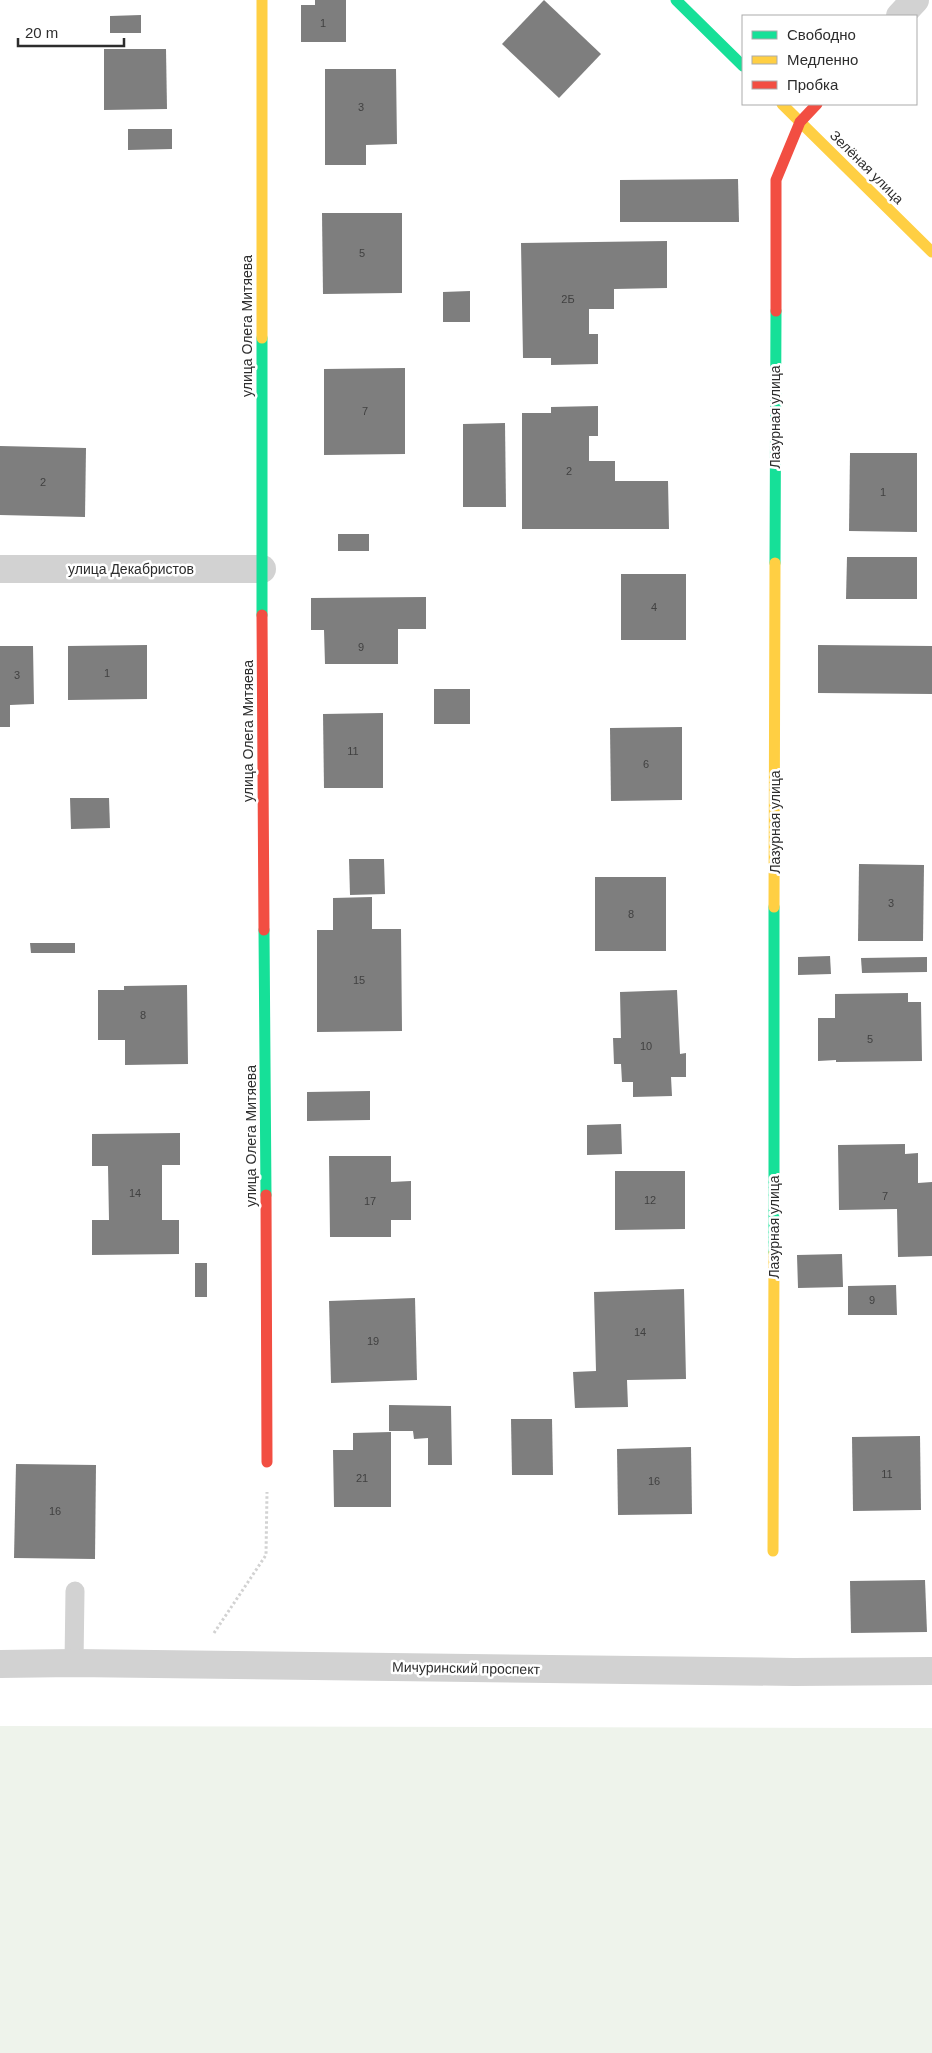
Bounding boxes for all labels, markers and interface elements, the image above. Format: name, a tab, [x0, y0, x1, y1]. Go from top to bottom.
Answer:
scale bar	[18, 15, 124, 47]
legend	[742, 15, 917, 105]
house number: 1	[320, 17, 326, 29]
text: 20 m	[25, 24, 58, 41]
text: Свободно	[787, 26, 856, 43]
text: Медленно	[787, 51, 858, 68]
text: Пробка	[787, 76, 839, 93]
house number: 3	[358, 101, 364, 113]
street label: Зелёная улица	[827, 127, 907, 207]
house number: 5	[359, 247, 365, 259]
street label: улица Олега Митяева	[239, 255, 255, 397]
house number: 2Б	[561, 293, 575, 305]
street label: Лазурная улица	[767, 365, 783, 469]
house number: 7	[362, 405, 368, 417]
house number: 2	[566, 465, 572, 477]
house number: 2	[40, 476, 46, 488]
house number: 1	[880, 486, 886, 498]
street label: улица Декабристов	[68, 561, 194, 577]
house number: 4	[651, 601, 657, 613]
house number: 9	[358, 641, 364, 653]
street label: улица Олега Митяева	[240, 660, 256, 802]
house number: 1	[104, 667, 110, 679]
house number: 3	[14, 669, 20, 681]
house number: 11	[347, 745, 359, 757]
house number: 6	[643, 758, 649, 770]
street label: Лазурная улица	[767, 770, 783, 874]
house number: 3	[888, 897, 894, 909]
house number: 8	[628, 908, 634, 920]
house number: 15	[353, 974, 365, 986]
house number: 8	[140, 1009, 146, 1021]
house number: 5	[867, 1033, 873, 1045]
house number: 10	[640, 1040, 652, 1052]
street label: улица Олега Митяева	[243, 1065, 259, 1207]
street label: Лазурная улица	[766, 1175, 782, 1279]
house number: 14	[129, 1187, 141, 1199]
house number: 7	[882, 1190, 888, 1202]
house number: 12	[644, 1194, 656, 1206]
house number: 17	[364, 1195, 376, 1207]
house number: 9	[869, 1294, 875, 1306]
house number: 14	[634, 1326, 646, 1338]
house number: 19	[367, 1335, 379, 1347]
house number: 11	[881, 1468, 893, 1480]
house number: 21	[356, 1472, 368, 1484]
house number: 16	[648, 1475, 660, 1487]
house number: 16	[49, 1505, 61, 1517]
street label: Мичуринский проспект	[392, 1659, 541, 1677]

